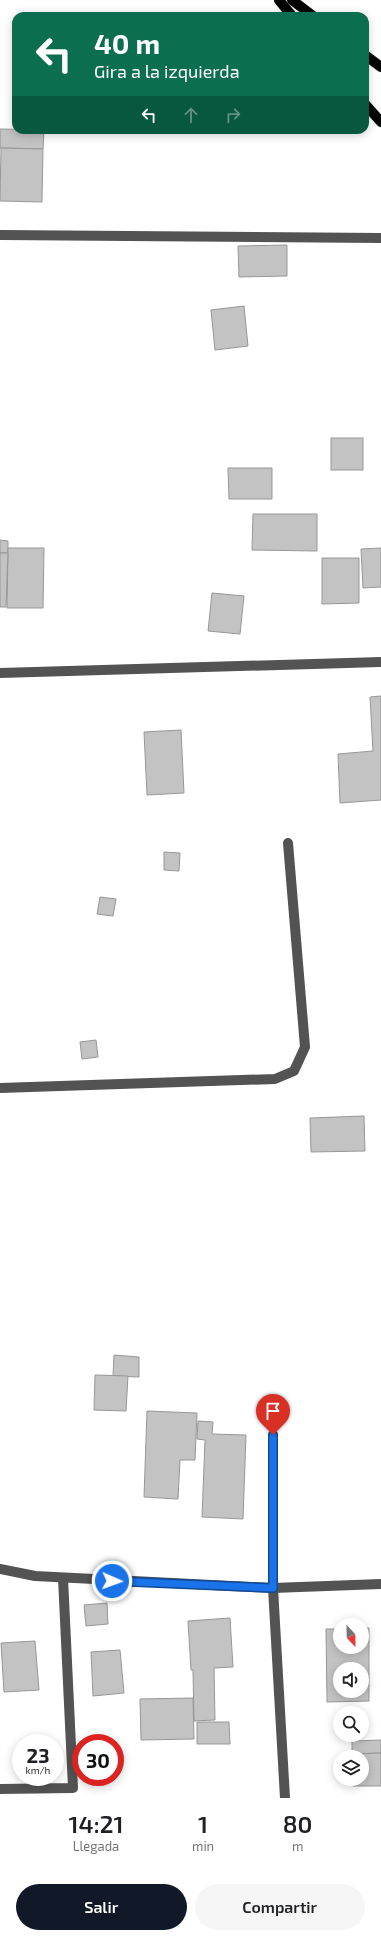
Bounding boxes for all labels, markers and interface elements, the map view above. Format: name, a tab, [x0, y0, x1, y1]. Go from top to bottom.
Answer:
text: 40 m	[94, 26, 160, 60]
icon: left	[28, 28, 80, 80]
text: Gira a la izquierda	[94, 60, 240, 82]
icon: left	[138, 104, 160, 126]
icon: ahead	[180, 104, 202, 126]
icon: right	[222, 104, 244, 126]
pin	[256, 1394, 290, 1435]
icon: arrive	[262, 1400, 284, 1422]
position arrow	[91, 1560, 133, 1602]
north arrow	[333, 1618, 369, 1654]
map controls	[333, 1618, 369, 1786]
button: sound	[333, 1662, 369, 1698]
button: search	[333, 1706, 369, 1742]
speed limit sign: 30	[72, 1734, 124, 1786]
text: 23	[27, 1743, 49, 1767]
button: layers	[333, 1750, 369, 1786]
text: km/h	[26, 1764, 50, 1776]
text: 14:21	[69, 1809, 123, 1838]
text: 1	[198, 1809, 208, 1838]
text: 80	[283, 1809, 312, 1838]
text: Llegada	[73, 1838, 119, 1854]
text: min	[192, 1838, 214, 1854]
text: m	[292, 1838, 303, 1854]
button: Salir	[16, 1884, 187, 1930]
button: Compartir	[195, 1884, 365, 1930]

